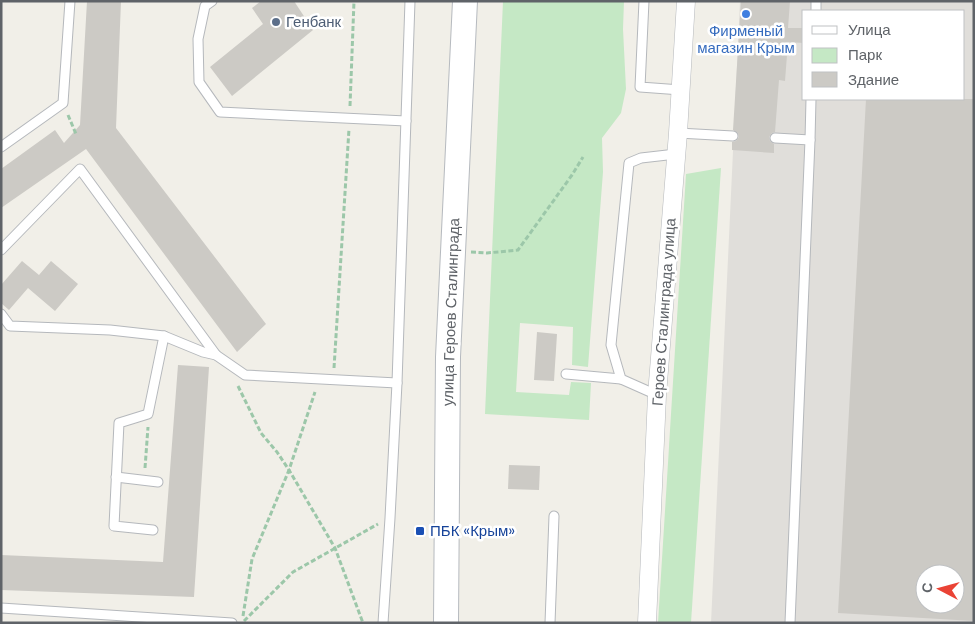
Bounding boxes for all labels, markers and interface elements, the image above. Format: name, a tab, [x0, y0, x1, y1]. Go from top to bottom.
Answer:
marker: Фирменый магазин Крым	[740, 8, 752, 20]
legend	[802, 10, 965, 100]
place label: Генбанк	[286, 12, 342, 32]
marker: Генбанк	[270, 16, 282, 28]
text: Улица	[848, 20, 891, 40]
place label: Фирменый магазин Крым	[697, 21, 795, 58]
text: Парк	[848, 45, 882, 65]
text: Здание	[848, 70, 899, 90]
street label: улица Героев Сталинграда	[438, 217, 464, 406]
street label: Героев Сталинграда улица	[647, 217, 681, 407]
place label: ПБК «Крым»	[430, 521, 515, 541]
marker: ПБК «Крым»	[414, 525, 426, 537]
north arrow	[915, 564, 965, 614]
text: С	[918, 582, 937, 594]

